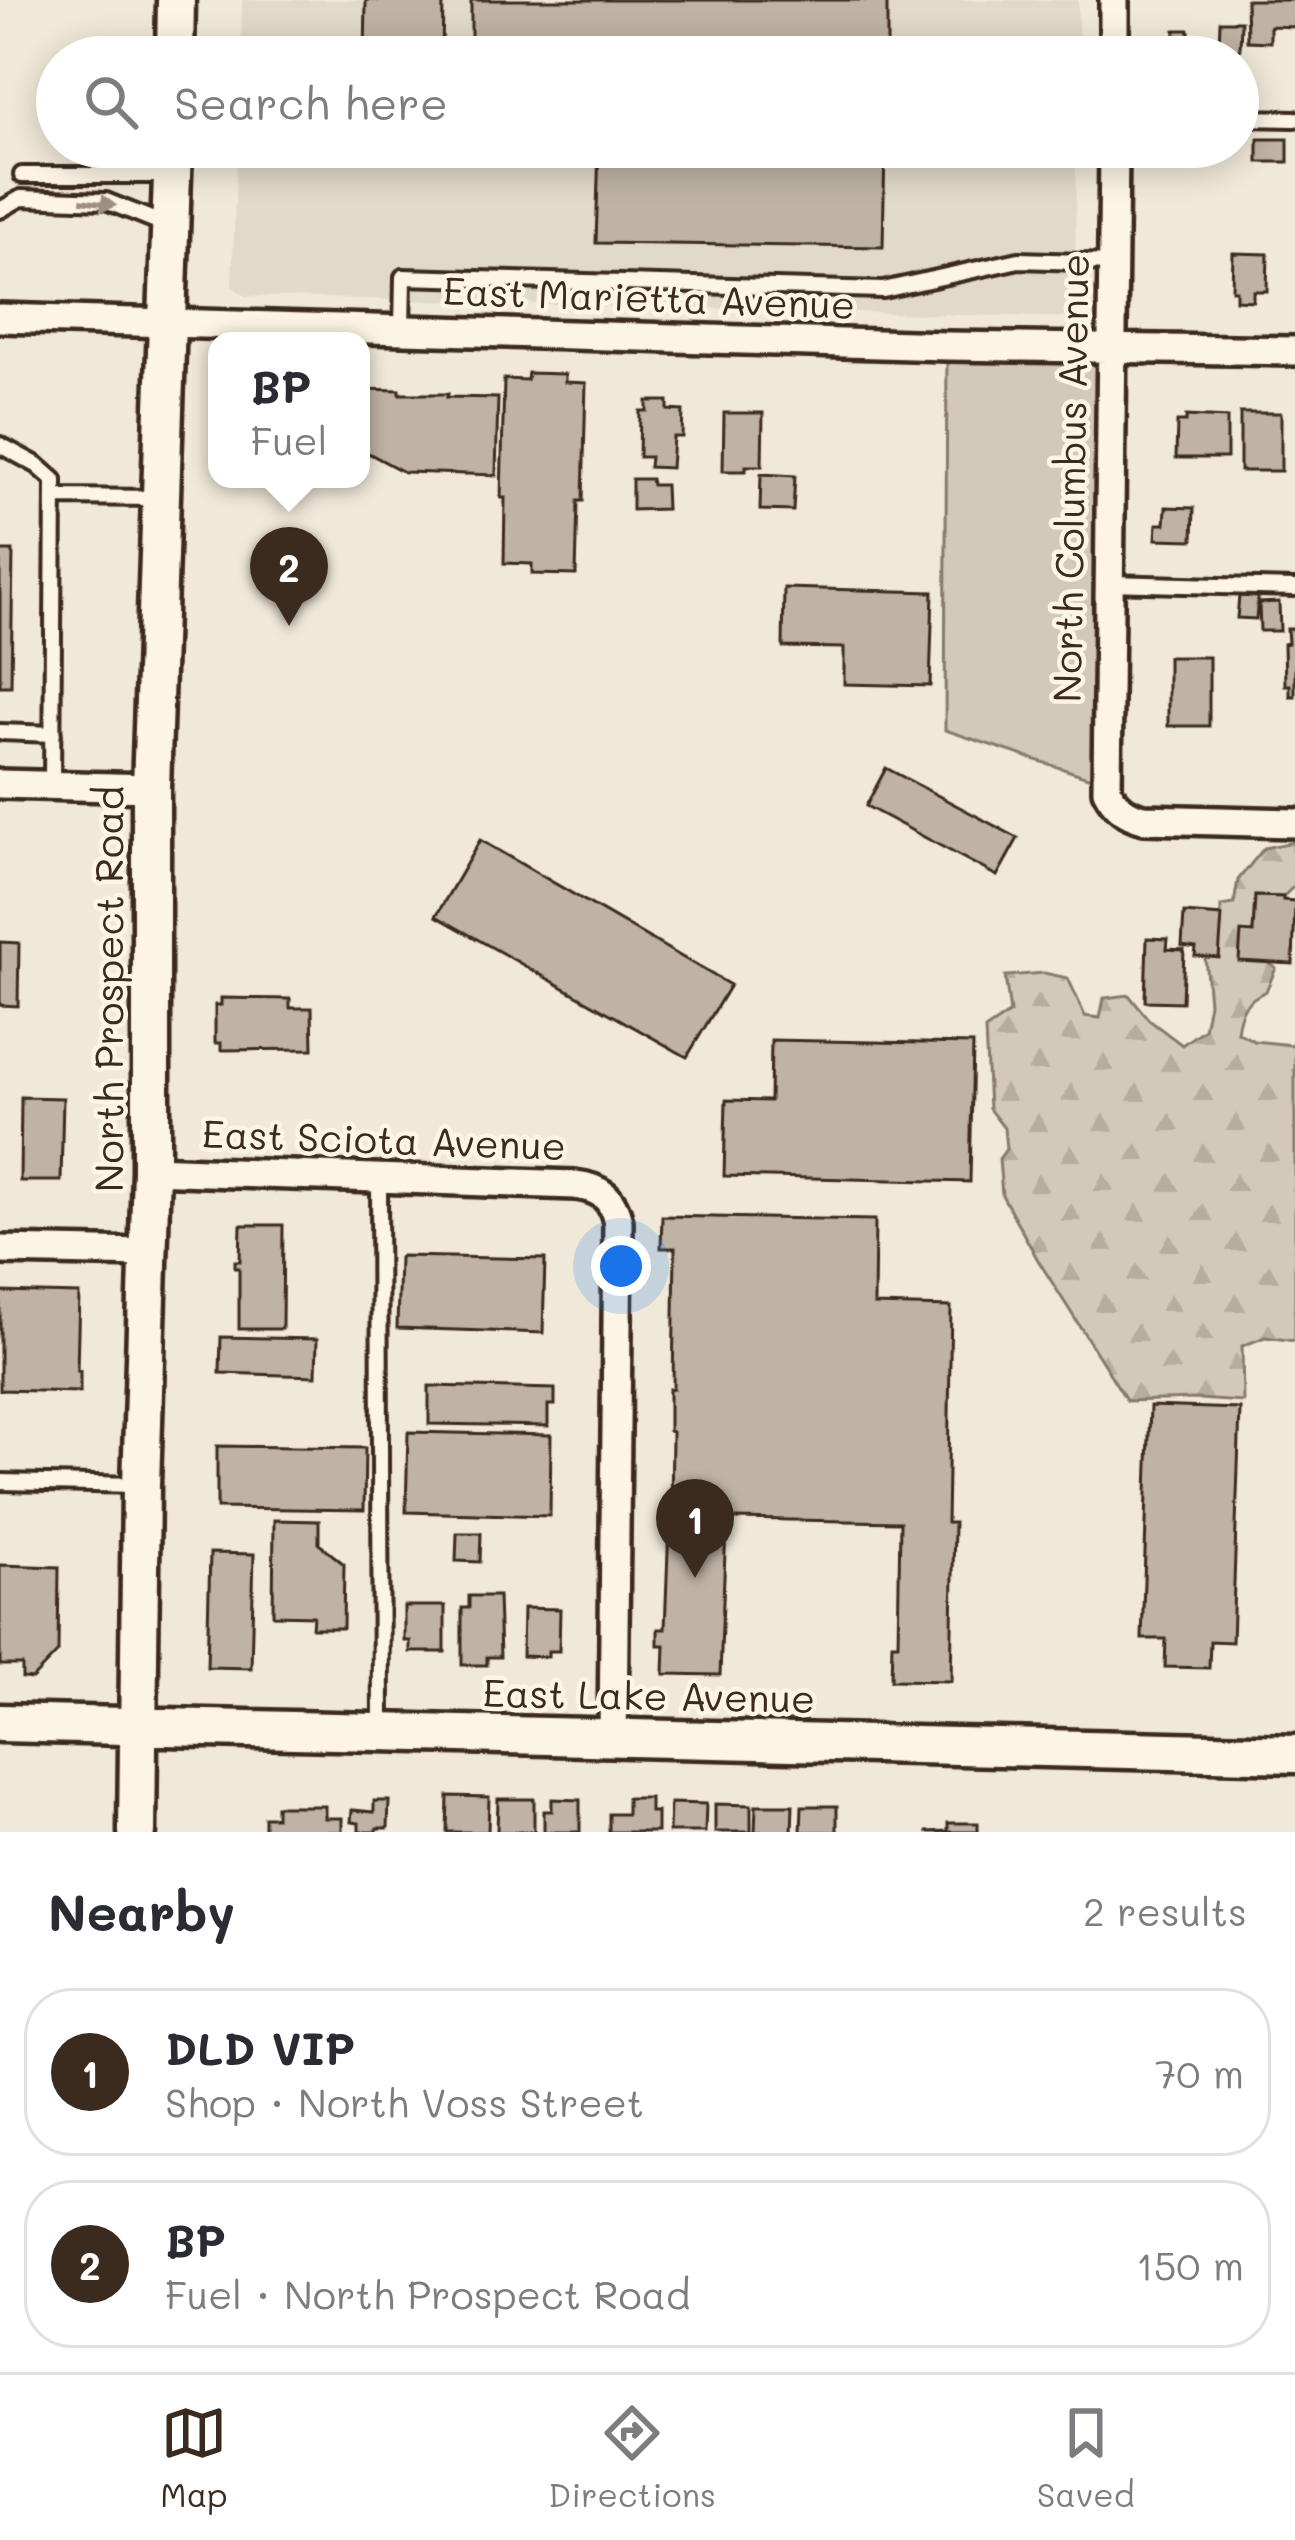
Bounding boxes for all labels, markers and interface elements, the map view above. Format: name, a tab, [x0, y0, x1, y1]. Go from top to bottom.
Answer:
search box	[36, 36, 1259, 168]
icon: search	[78, 69, 144, 135]
text: Search here	[174, 73, 448, 131]
one-way arrow	[79, 194, 117, 213]
street label: North Columbus Avenue	[1040, 253, 1099, 703]
street label: East Marietta Avenue	[442, 264, 856, 329]
popup	[208, 332, 370, 488]
text: BP	[250, 356, 312, 414]
text: Fuel	[250, 414, 328, 465]
pin: 2	[250, 527, 328, 626]
street label: North Prospect Road	[82, 786, 133, 1192]
street label: East Sciota Avenue	[201, 1107, 567, 1170]
your location	[591, 1236, 651, 1296]
pin: 1	[656, 1479, 734, 1578]
street label: East Lake Avenue	[482, 1666, 816, 1723]
text: Nearby	[48, 1877, 235, 1944]
text: 2 results	[1083, 1885, 1247, 1936]
text: DLD VIP	[165, 2018, 355, 2076]
text: 1	[81, 2047, 99, 2098]
text: 70 m	[1155, 2047, 1244, 2098]
text: Shop · North Voss Street	[165, 2076, 644, 2127]
text: BP	[165, 2210, 226, 2268]
text: 2	[79, 2239, 101, 2290]
text: 150 m	[1136, 2239, 1244, 2290]
text: Fuel · North Prospect Road	[165, 2268, 691, 2319]
tab: Map	[160, 2400, 228, 2515]
tab: Directions	[548, 2400, 716, 2515]
tab: Saved	[1037, 2400, 1135, 2515]

